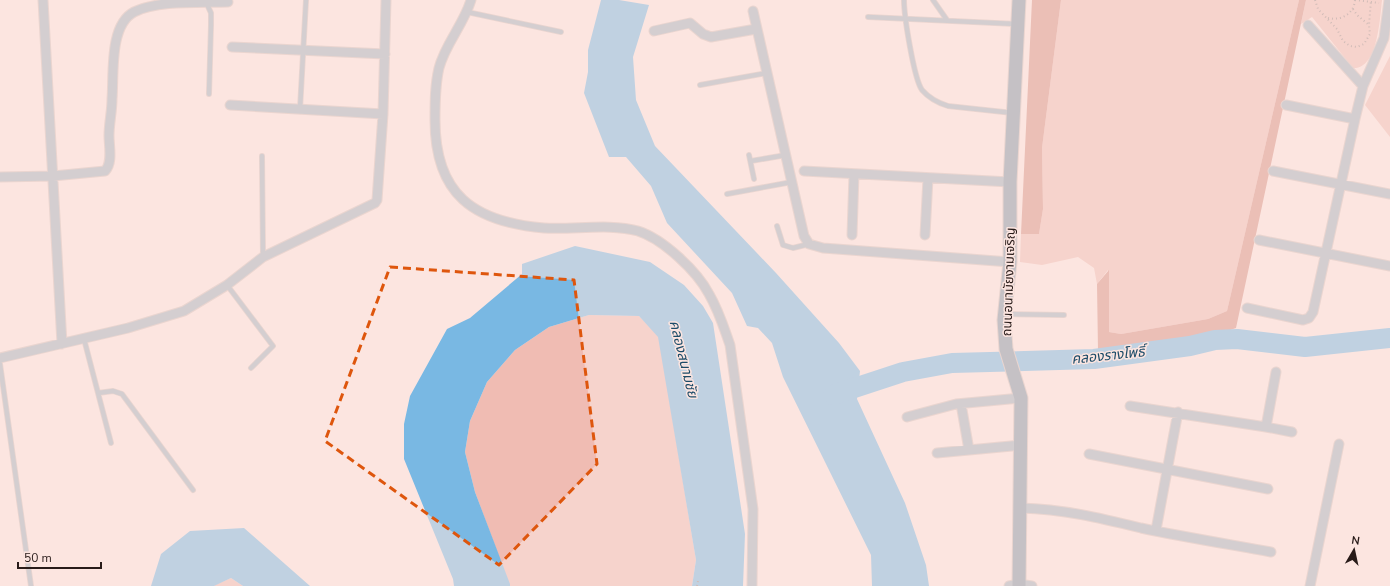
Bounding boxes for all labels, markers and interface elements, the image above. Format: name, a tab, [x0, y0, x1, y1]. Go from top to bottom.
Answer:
street label: ถนนอนามัยงามเจริญ	[998, 227, 1020, 337]
water label: คลองสนามชัย	[665, 318, 703, 401]
water label: คลองรางโพธิ์	[1070, 342, 1150, 369]
north arrow	[1334, 530, 1374, 570]
text: N	[1350, 533, 1361, 549]
scale bar	[18, 544, 101, 570]
text: 50 m	[24, 550, 52, 566]

